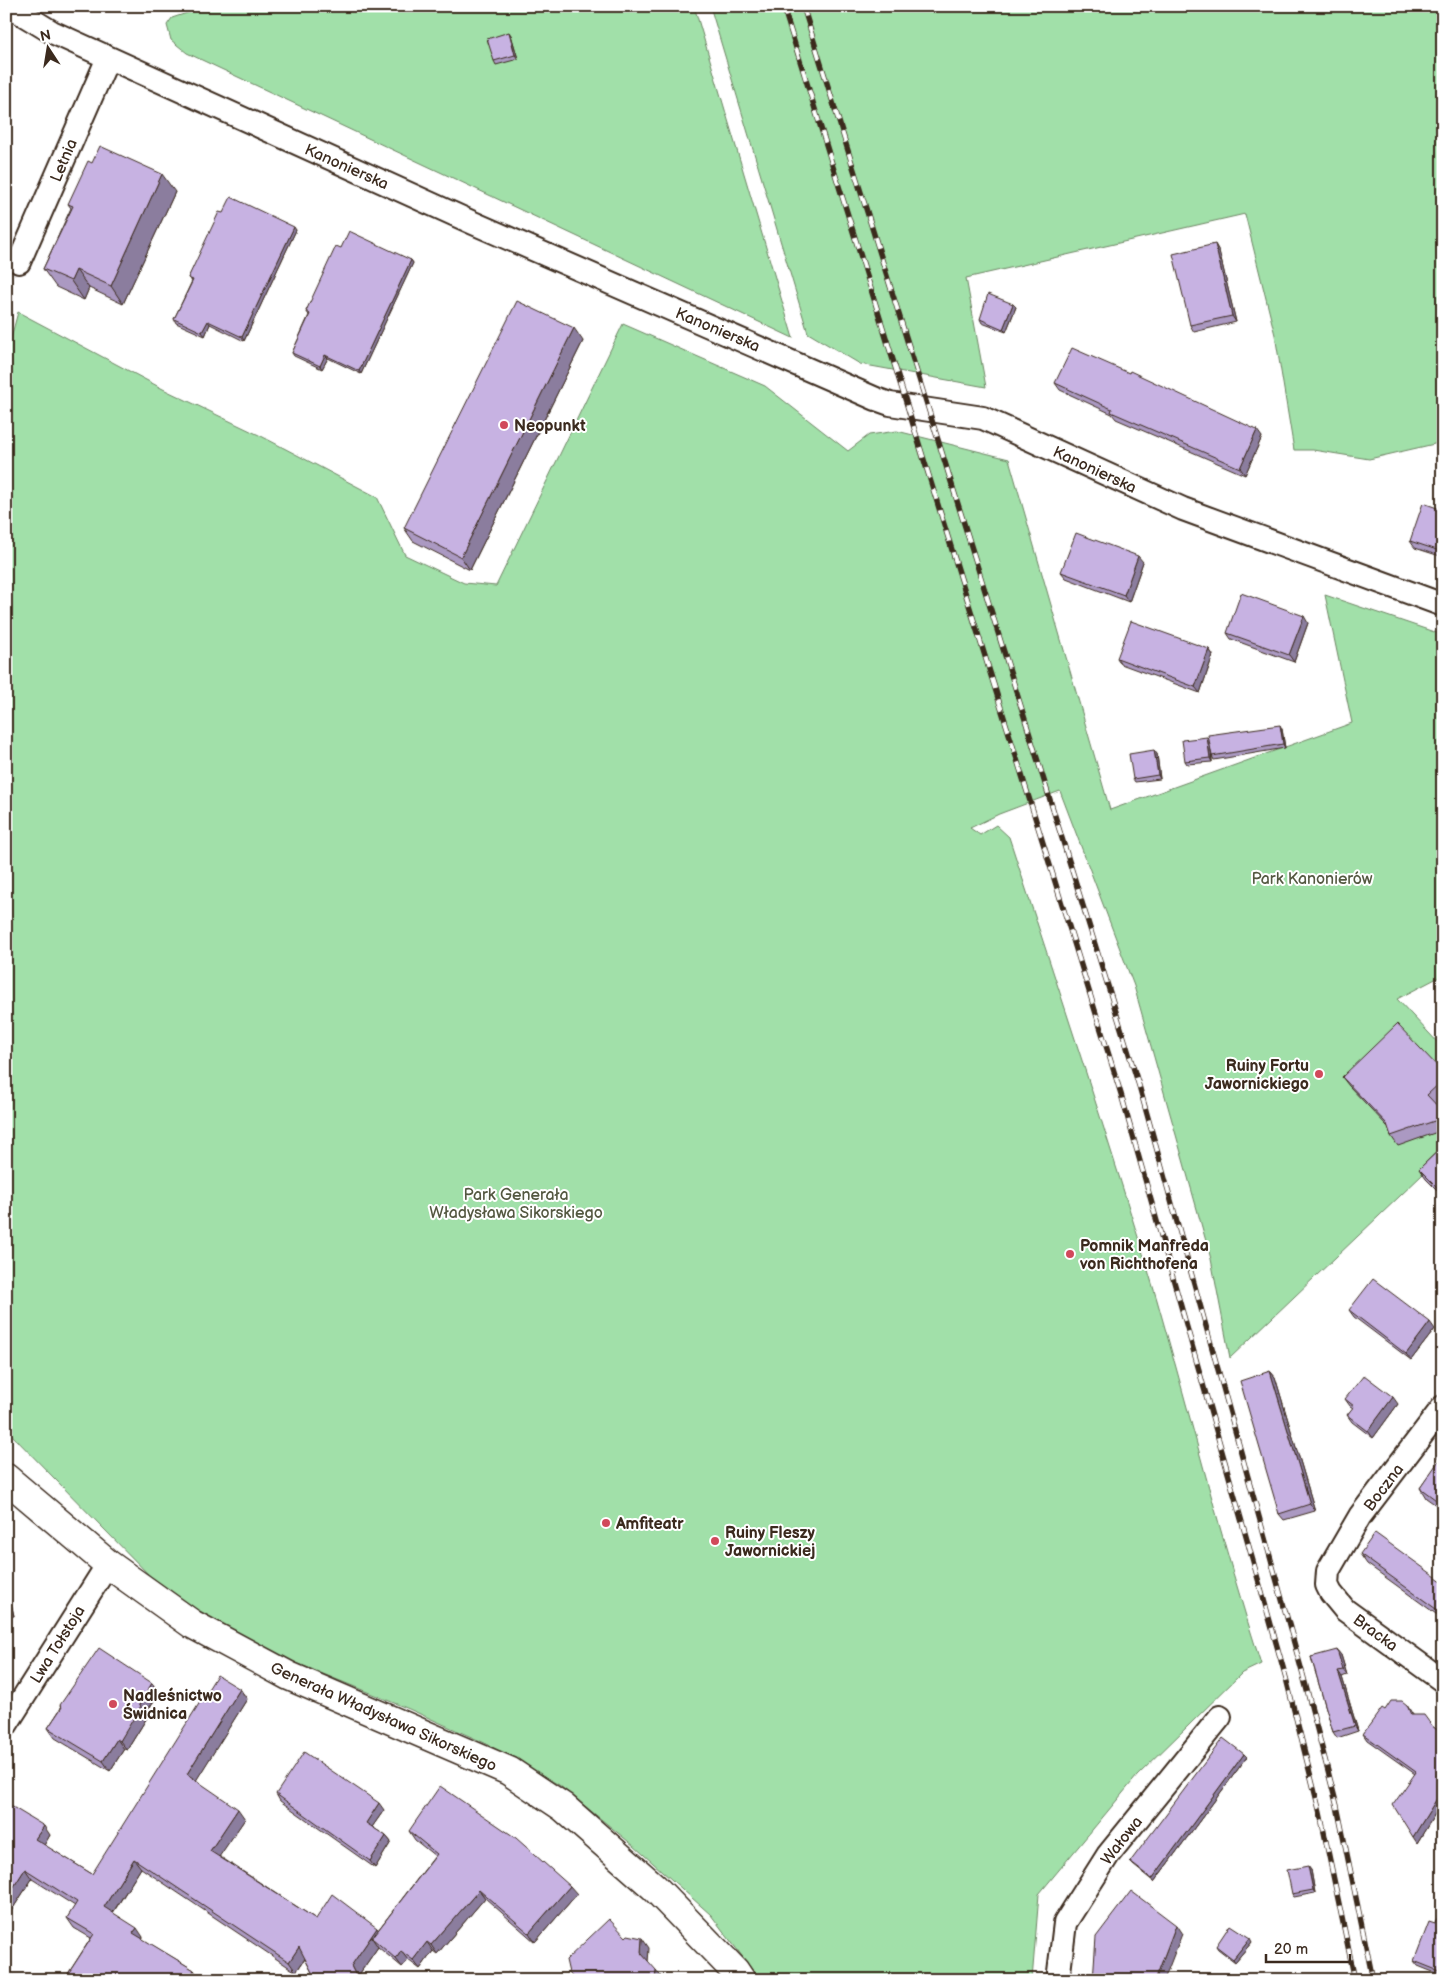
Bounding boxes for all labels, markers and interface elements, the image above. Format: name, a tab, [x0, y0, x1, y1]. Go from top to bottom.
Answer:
north arrow	[22, 22, 72, 72]
text: N	[38, 26, 52, 45]
street label: Letnia	[47, 136, 82, 185]
street label: Kanonierska	[301, 140, 391, 194]
street label: Kanonierska	[672, 304, 762, 357]
place label: Neopunkt	[514, 417, 586, 436]
marker: Neopunkt	[498, 419, 510, 431]
street label: Kanonierska	[1050, 443, 1139, 498]
park label: Park Kanonierów	[1251, 870, 1373, 889]
place label: Ruiny Fortu Jawornickiego	[1205, 1057, 1309, 1094]
marker: Ruiny Fortu Jawornickiego	[1313, 1068, 1325, 1080]
park label: Park Generała Władysława Sikorskiego	[429, 1186, 603, 1223]
place label: Pomnik Manfreda von Richthofena	[1079, 1237, 1209, 1274]
marker: Pomnik Manfreda von Richthofena	[1064, 1248, 1076, 1260]
street label: Boczna	[1360, 1461, 1408, 1515]
place label: Amfiteatr	[615, 1515, 684, 1534]
marker: Amfiteatr	[600, 1517, 612, 1529]
place label: Ruiny Fleszy Jawornickiej	[725, 1524, 816, 1561]
marker: Ruiny Fleszy Jawornickiej	[709, 1535, 721, 1547]
street label: Lwa Tołstoja	[27, 1602, 90, 1687]
street label: Bracka	[1349, 1611, 1401, 1656]
street label: Generała Władysława Sikorskiego	[267, 1659, 499, 1776]
place label: Nadleśnictwo Świdnica	[123, 1687, 222, 1724]
marker: Nadleśnictwo Świdnica	[107, 1698, 119, 1710]
street label: Wałowa	[1097, 1813, 1147, 1869]
scale bar	[1266, 1931, 1350, 1963]
text: 20 m	[1274, 1940, 1308, 1959]

